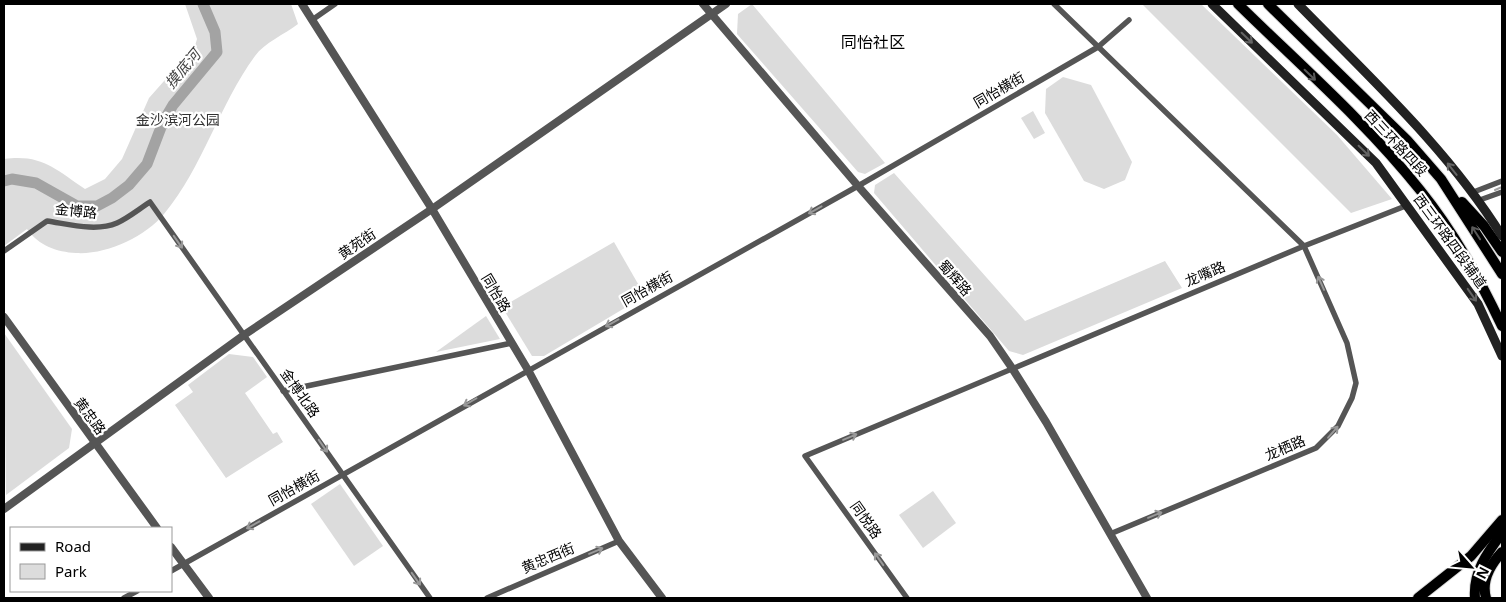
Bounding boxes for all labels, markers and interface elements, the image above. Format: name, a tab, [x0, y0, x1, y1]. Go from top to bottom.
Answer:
district label: 同怡社区	[841, 31, 905, 53]
one-way arrow	[1241, 32, 1253, 44]
water label: 摸底河	[160, 42, 206, 92]
street label: 同怡横街	[970, 67, 1028, 112]
one-way arrow	[1304, 68, 1316, 81]
street label: 西三环路四段	[1361, 105, 1432, 180]
park label: 金沙滨河公园	[136, 110, 220, 129]
one-way arrow	[1357, 145, 1370, 157]
one-way arrow	[1447, 163, 1458, 176]
street label: 西三环路四段辅道	[1410, 190, 1491, 292]
street label: 金博路	[54, 199, 98, 222]
one-way arrow	[808, 205, 823, 215]
street label: 黄苑街	[334, 224, 379, 263]
one-way arrow	[1471, 226, 1481, 240]
one-way arrow	[173, 235, 183, 249]
street label: 蜀辉路	[934, 256, 976, 300]
street label: 龙嘴路	[1182, 257, 1228, 290]
street label: 同怡横街	[618, 267, 676, 310]
street label: 同怡路	[477, 270, 515, 316]
one-way arrow	[1315, 276, 1325, 291]
one-way arrow	[1467, 288, 1477, 302]
one-way arrow	[605, 319, 620, 328]
street label: 金博北路	[277, 364, 324, 421]
street label: 黄忠路	[70, 393, 110, 438]
one-way arrow	[464, 398, 478, 408]
one-way arrow	[1327, 426, 1338, 439]
one-way arrow	[842, 431, 857, 441]
street label: 龙栖路	[1262, 431, 1308, 464]
one-way arrow	[318, 439, 328, 453]
street label: 同怡横街	[265, 466, 323, 509]
street label: 同悦路	[847, 497, 886, 542]
one-way arrow	[1147, 510, 1162, 520]
one-way arrow	[246, 521, 260, 531]
legend	[10, 527, 172, 592]
text: Road	[55, 536, 91, 556]
street label: 黄忠西街	[518, 538, 577, 577]
north arrow	[1446, 542, 1496, 592]
one-way arrow	[588, 546, 603, 555]
one-way arrow	[874, 552, 884, 566]
text: Park	[55, 561, 87, 581]
text: N	[1472, 564, 1494, 583]
one-way arrow	[411, 572, 421, 586]

